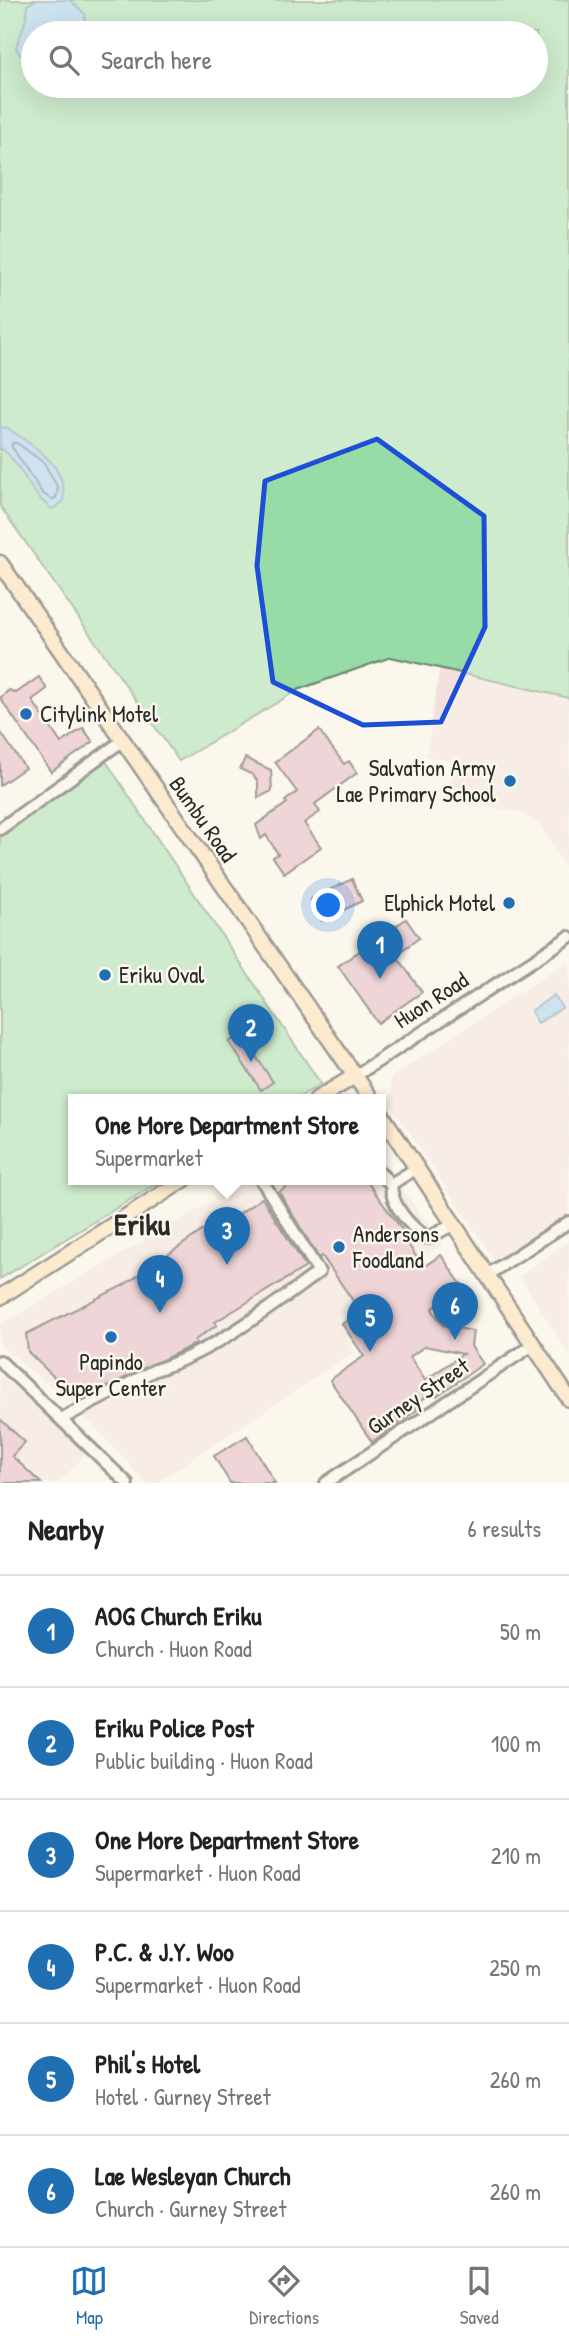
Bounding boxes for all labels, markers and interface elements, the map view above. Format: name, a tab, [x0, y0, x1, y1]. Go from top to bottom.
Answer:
search box	[21, 21, 548, 98]
icon: search	[45, 41, 83, 79]
text: Search here	[101, 42, 212, 77]
place label: Citylink Motel	[40, 698, 159, 729]
marker: Citylink Motel	[18, 706, 34, 722]
place label: Salvation Army Lae Primary School	[337, 752, 497, 809]
street label: Bumbu Road	[163, 770, 244, 868]
marker: Salvation Army Lae Primary School	[502, 773, 518, 789]
place label: Elphick Motel	[384, 887, 496, 918]
your location	[311, 888, 345, 922]
marker: Elphick Motel	[501, 895, 517, 911]
pin: 1	[357, 921, 403, 979]
place label: Eriku Oval	[119, 959, 205, 990]
street label: Huon Road	[388, 964, 474, 1035]
marker: Eriku Oval	[97, 967, 113, 983]
pin: 2	[228, 1004, 274, 1062]
popup	[68, 1094, 386, 1185]
text: One More Department Store	[95, 1107, 359, 1142]
text: Supermarket	[95, 1142, 203, 1173]
district label: Eriku	[114, 1204, 170, 1244]
pin: 3	[204, 1207, 250, 1265]
place label: Andersons Foodland	[352, 1218, 439, 1275]
marker: Andersons Foodland	[331, 1239, 347, 1255]
pin: 4	[137, 1255, 183, 1313]
pin: 6	[432, 1282, 478, 1340]
pin: 5	[347, 1294, 393, 1352]
marker: Papindo Super Center	[103, 1329, 119, 1345]
place label: Papindo Super Center	[56, 1346, 167, 1403]
street label: Gurney Street	[360, 1349, 476, 1441]
text: Nearby	[28, 1509, 104, 1549]
text: 6 results	[468, 1513, 541, 1544]
text: AOG Church Eriku	[95, 1598, 262, 1633]
text: 1	[47, 1616, 55, 1647]
text: 50 m	[500, 1616, 541, 1647]
text: Church · Huon Road	[95, 1633, 252, 1664]
text: Eriku Police Post	[95, 1710, 254, 1745]
text: 2	[46, 1728, 56, 1759]
text: 100 m	[491, 1728, 541, 1759]
text: Public building · Huon Road	[95, 1745, 313, 1776]
text: One More Department Store	[95, 1822, 359, 1857]
text: 3	[46, 1840, 56, 1871]
text: 210 m	[491, 1840, 541, 1871]
text: Supermarket · Huon Road	[95, 1857, 301, 1888]
text: P.C. & J.Y. Woo	[95, 1934, 234, 1969]
text: 4	[47, 1952, 55, 1983]
text: 250 m	[489, 1952, 541, 1983]
text: Supermarket · Huon Road	[95, 1969, 301, 2000]
text: Phil's Hotel	[95, 2046, 200, 2081]
text: 5	[46, 2064, 56, 2095]
text: 260 m	[490, 2064, 541, 2095]
text: Hotel · Gurney Street	[95, 2081, 271, 2112]
text: Lae Wesleyan Church	[95, 2158, 290, 2193]
text: 6	[46, 2176, 56, 2207]
text: 260 m	[490, 2176, 541, 2207]
text: Church · Gurney Street	[95, 2193, 286, 2224]
tab: Map	[70, 2262, 108, 2330]
tab: Directions	[249, 2262, 319, 2330]
tab: Saved	[460, 2262, 499, 2330]

